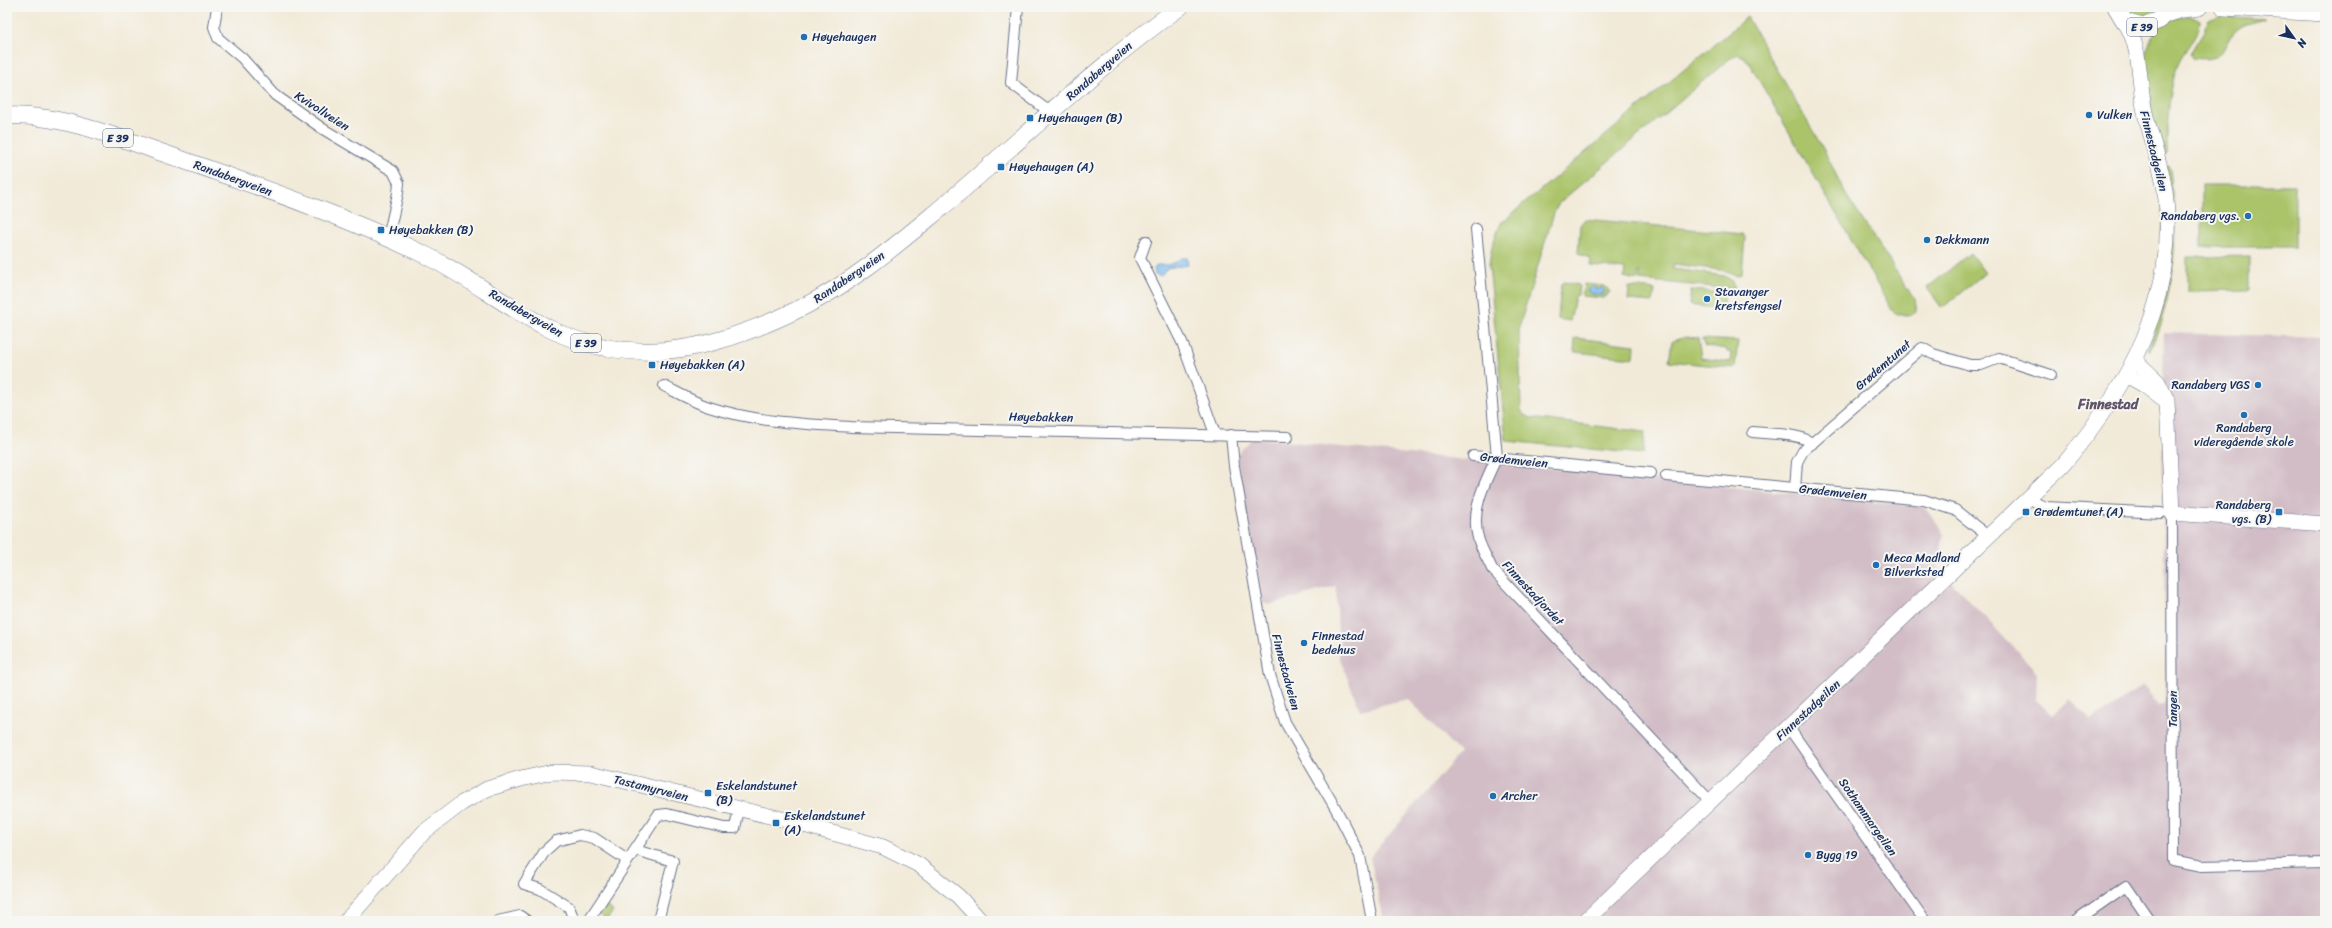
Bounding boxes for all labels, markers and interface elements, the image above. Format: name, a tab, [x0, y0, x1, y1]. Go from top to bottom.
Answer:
road number: E 39	[2127, 18, 2157, 36]
north arrow	[2274, 18, 2314, 58]
place label: Høyehaugen	[812, 26, 877, 48]
marker: Høyehaugen	[799, 32, 809, 42]
text: N	[2292, 34, 2313, 52]
street label: Randabergveien	[1061, 35, 1138, 106]
street label: Kvivollveien	[290, 85, 354, 137]
place label: Vulken	[2097, 104, 2133, 126]
place label: Høyehaugen (B)	[1038, 107, 1122, 129]
street label: Finnestadgeilen	[2133, 108, 2175, 194]
marker: Vulken	[2084, 110, 2094, 120]
marker: Høyehaugen (B)	[1025, 113, 1035, 123]
road number: E 39	[103, 129, 133, 147]
street label: Randabergveien	[190, 154, 276, 203]
place label: Høyehaugen (A)	[1009, 156, 1094, 178]
marker: Høyehaugen (A)	[996, 162, 1006, 172]
place label: Randaberg vgs.	[2161, 205, 2240, 227]
marker: Randaberg vgs.	[2243, 211, 2253, 221]
place label: Høyebakken (B)	[389, 219, 473, 241]
marker: Høyebakken (B)	[376, 225, 386, 235]
place label: Dekkmann	[1935, 229, 1990, 251]
marker: Dekkmann	[1922, 235, 1932, 245]
street label: Randabergveien	[809, 244, 890, 309]
place label: Stavanger kretsfengsel	[1715, 281, 1782, 317]
street label: Randabergveien	[485, 283, 568, 343]
marker: Stavanger kretsfengsel	[1702, 294, 1712, 304]
street label: Grødemtunet	[1850, 333, 1917, 396]
road number: E 39	[571, 334, 601, 352]
place label: Høyebakken (A)	[660, 354, 745, 376]
marker: Høyebakken (A)	[647, 360, 657, 370]
place label: Randaberg VGS	[2171, 374, 2251, 396]
marker: Randaberg VGS	[2253, 380, 2263, 390]
district label: Finnestad	[2077, 392, 2140, 417]
street label: Høyebakken	[1009, 405, 1074, 429]
marker: Randaberg videregående skole	[2239, 410, 2249, 420]
place label: Randaberg videregående skole	[2194, 417, 2294, 453]
street label: Grødemveien	[1479, 446, 1549, 475]
street label: Grødemveien	[1798, 478, 1868, 507]
place label: Randaberg vgs. (B)	[2216, 494, 2272, 530]
place label: Grødemtunet (A)	[2034, 501, 2123, 523]
marker: Grødemtunet (A)	[2021, 507, 2031, 517]
marker: Randaberg vgs. (B)	[2274, 507, 2284, 517]
place label: Meca Madland Bilverksted	[1884, 547, 1961, 583]
street label: Finnestadjordet	[1497, 555, 1570, 632]
marker: Meca Madland Bilverksted	[1871, 560, 1881, 570]
place label: Finnestad bedehus	[1312, 625, 1364, 661]
street label: Finnestadveien	[1265, 631, 1307, 713]
marker: Finnestad bedehus	[1299, 638, 1309, 648]
street label: Finnestadgeilen	[1770, 673, 1846, 746]
street label: Tangen	[2162, 690, 2184, 727]
street label: Tastamyrveien	[611, 768, 691, 808]
street label: Sothammargeilen	[1833, 773, 1904, 861]
place label: Eskelandstunet (B)	[716, 775, 798, 811]
place label: Archer	[1500, 785, 1538, 807]
marker: Eskelandstunet (B)	[703, 788, 713, 798]
marker: Archer	[1488, 791, 1498, 801]
place label: Eskelandstunet (A)	[784, 805, 866, 841]
marker: Eskelandstunet (A)	[771, 818, 781, 828]
place label: Bygg 19	[1816, 844, 1858, 866]
marker: Bygg 19	[1803, 850, 1813, 860]

